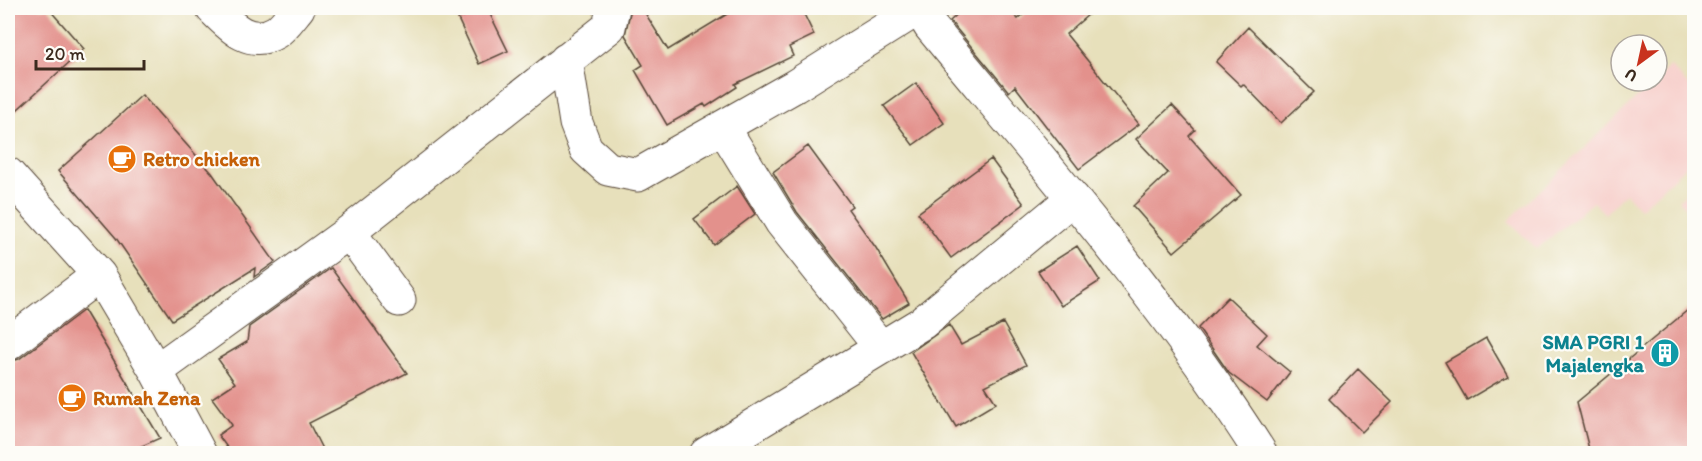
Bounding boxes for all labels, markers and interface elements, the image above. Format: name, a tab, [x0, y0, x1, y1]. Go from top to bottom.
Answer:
scale bar	[36, 33, 144, 71]
north arrow	[1609, 33, 1669, 93]
text: 20 m	[45, 43, 85, 65]
text: U	[1621, 64, 1641, 86]
cafe icon: Retro chicken	[106, 143, 138, 175]
place label: Retro chicken	[143, 147, 260, 171]
place label: SMA PGRI 1 Majalengka	[1542, 330, 1645, 378]
building icon: SMA PGRI 1 Majalengka	[1649, 337, 1681, 369]
cafe icon: Rumah Zena	[56, 382, 88, 414]
place label: Rumah Zena	[93, 386, 201, 410]

